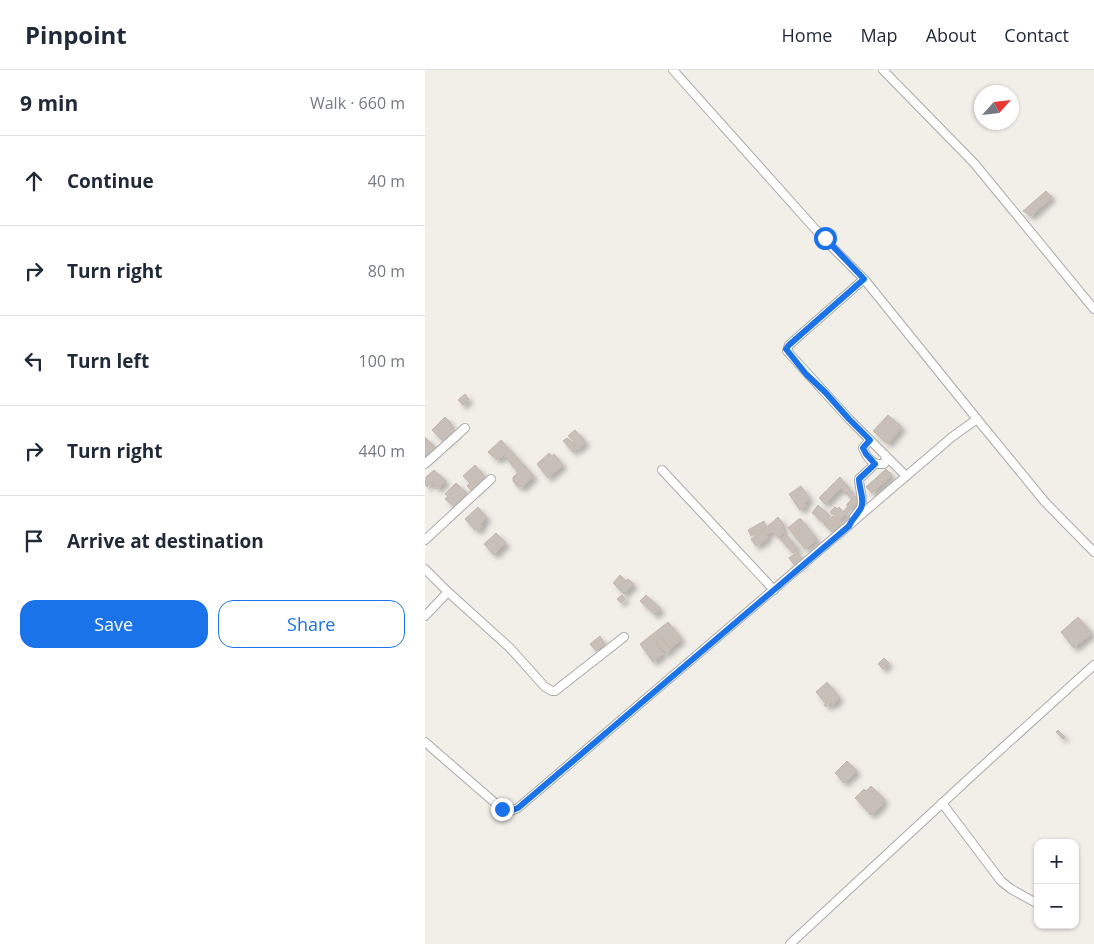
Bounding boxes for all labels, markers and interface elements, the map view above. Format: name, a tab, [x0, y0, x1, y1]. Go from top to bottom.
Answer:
text: Pinpoint	[25, 18, 127, 51]
text: Home	[782, 23, 832, 47]
text: Map	[860, 23, 898, 47]
text: About	[926, 23, 976, 47]
text: Contact	[1004, 23, 1069, 47]
north arrow	[974, 85, 1019, 130]
text: 9 min	[20, 89, 78, 117]
text: Walk · 660 m	[310, 92, 405, 114]
icon: ahead	[20, 167, 48, 195]
text: Continue	[67, 168, 154, 194]
text: 40 m	[368, 170, 405, 192]
route start	[814, 227, 837, 250]
icon: right	[20, 257, 48, 285]
text: Turn right	[67, 258, 162, 284]
text: 80 m	[368, 260, 405, 282]
icon: left	[20, 347, 48, 375]
text: Turn left	[67, 348, 149, 374]
text: 100 m	[359, 350, 405, 372]
icon: right	[20, 437, 48, 465]
text: Turn right	[67, 438, 162, 464]
text: 440 m	[359, 440, 405, 462]
icon: arrive	[20, 527, 48, 555]
text: Arrive at destination	[67, 528, 264, 554]
button: Save	[20, 600, 208, 648]
button: Share	[218, 600, 405, 648]
route end	[491, 798, 514, 821]
map controls	[1034, 839, 1079, 929]
button: +	[1034, 839, 1079, 884]
button: −	[1034, 884, 1079, 929]

